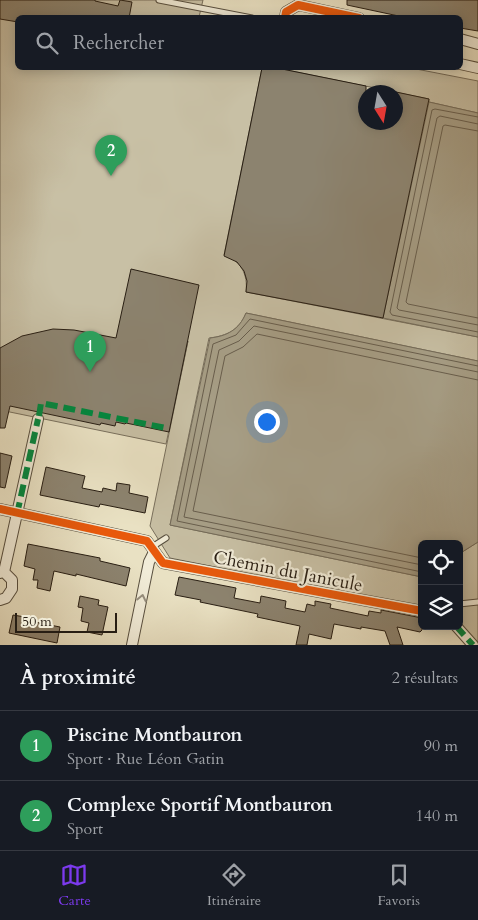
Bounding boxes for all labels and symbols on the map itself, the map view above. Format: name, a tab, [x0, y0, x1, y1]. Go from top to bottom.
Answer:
north arrow	[358, 85, 403, 130]
pin: 2	[95, 135, 127, 176]
pin: 1	[74, 331, 106, 372]
your location	[254, 409, 280, 435]
street label: Chemin du Janicule	[211, 545, 365, 598]
one-way arrow	[136, 593, 146, 602]
scale bar	[15, 610, 118, 633]

